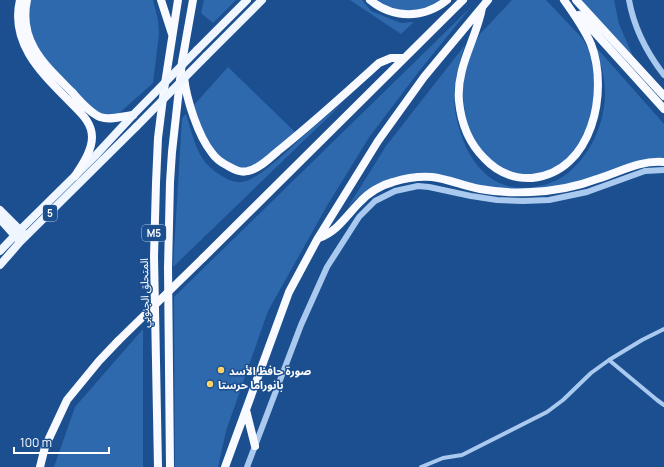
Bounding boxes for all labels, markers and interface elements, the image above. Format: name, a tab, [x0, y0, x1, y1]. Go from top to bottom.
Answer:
road number: 5	[43, 205, 57, 221]
road number: M5	[142, 225, 166, 241]
street label: المتحلق الجنوبي	[136, 258, 155, 328]
place label: صورة حافظ الأسد	[229, 363, 312, 378]
marker: صورة حافظ الأسد	[216, 365, 226, 375]
place label: بانوراما حرستا	[218, 377, 284, 392]
marker: بانوراما حرستا	[205, 379, 215, 389]
scale bar	[14, 429, 109, 455]
text: 100 m	[20, 434, 52, 451]

